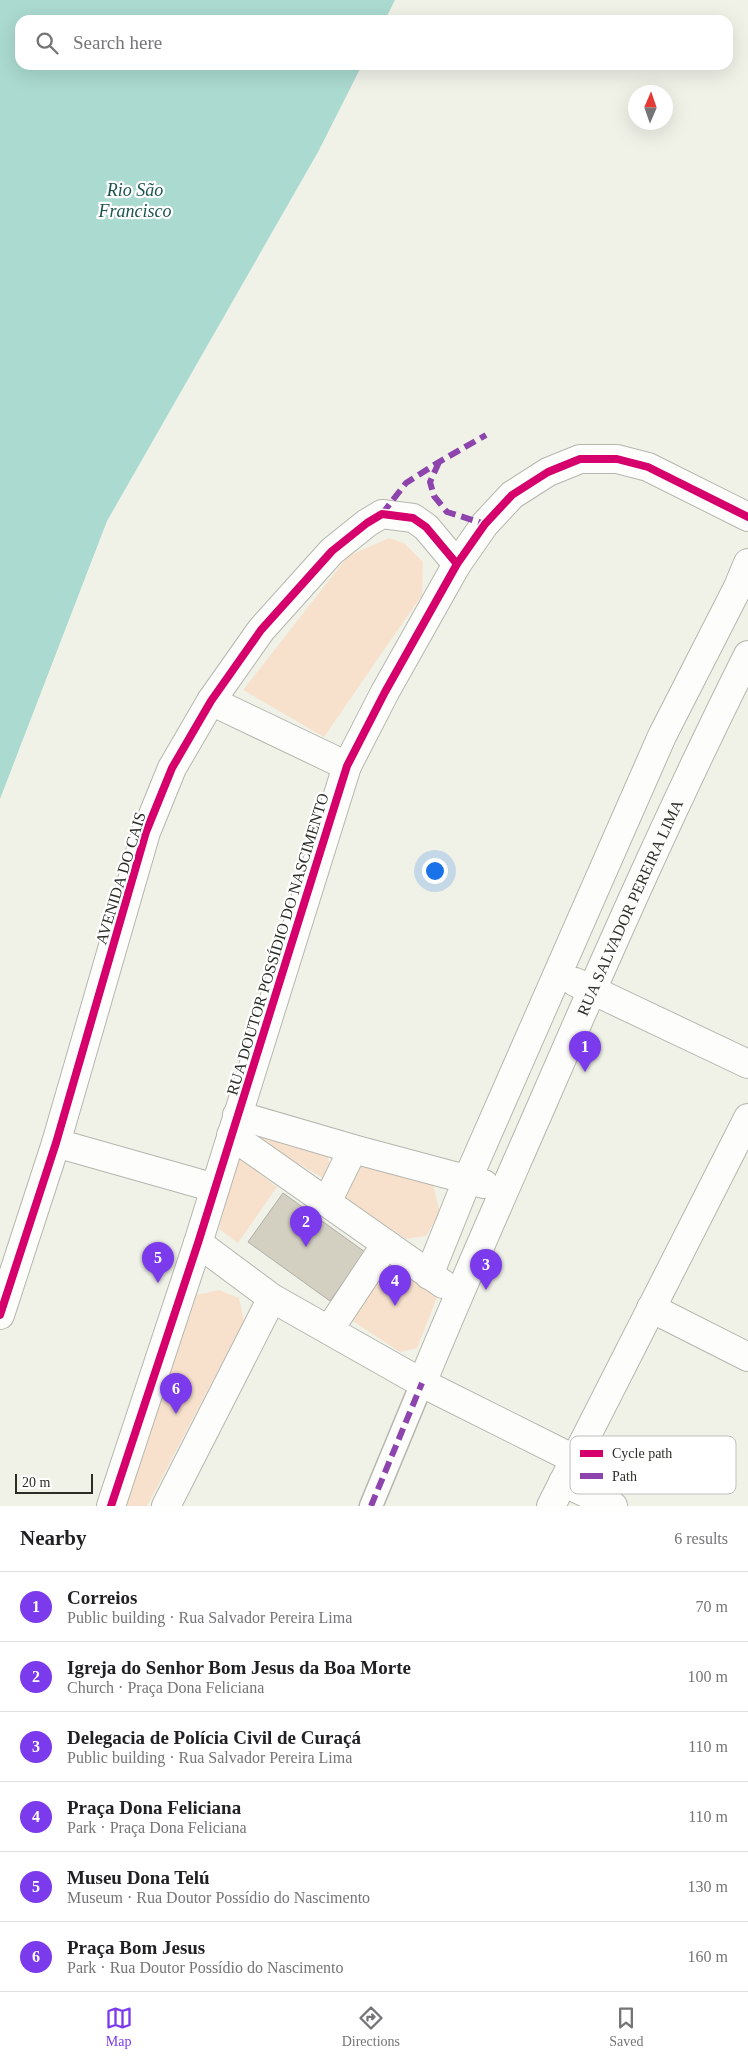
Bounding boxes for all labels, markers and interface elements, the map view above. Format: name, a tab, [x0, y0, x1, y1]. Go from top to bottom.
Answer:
search box	[15, 15, 733, 70]
icon: search	[33, 29, 61, 57]
text: Search here	[73, 32, 162, 53]
north arrow	[628, 85, 673, 130]
water label: Rio São Francisco	[98, 180, 171, 221]
street label: RUA DOUTOR POSSÍDIO DO NASCIMENTO	[222, 791, 332, 1097]
street label: RUA SALVADOR PEREIRA LIMA	[574, 796, 686, 1018]
street label: AVENIDA DO CAIS	[92, 810, 149, 946]
your location	[422, 858, 448, 884]
pin: 1	[569, 1031, 601, 1072]
pin: 2	[290, 1206, 322, 1247]
pin: 5	[142, 1242, 174, 1283]
pin: 3	[470, 1249, 502, 1290]
pin: 4	[379, 1265, 411, 1306]
pin: 6	[160, 1373, 192, 1414]
legend	[570, 1436, 736, 1494]
text: Cycle path	[612, 1446, 672, 1461]
text: Path	[612, 1469, 637, 1484]
scale bar	[15, 1471, 92, 1494]
text: 20 m	[22, 1475, 50, 1490]
text: Nearby	[20, 1526, 87, 1550]
text: 6 results	[674, 1530, 728, 1547]
text: Correios	[67, 1587, 137, 1608]
text: 1	[32, 1598, 40, 1615]
text: 70 m	[696, 1598, 728, 1615]
text: Public building · Rua Salvador Pereira Lima	[67, 1609, 352, 1626]
text: Igreja do Senhor Bom Jesus da Boa Morte	[67, 1657, 411, 1678]
text: 2	[32, 1668, 40, 1685]
text: 100 m	[688, 1668, 728, 1685]
text: Church · Praça Dona Feliciana	[67, 1679, 264, 1696]
text: Delegacia de Polícia Civil de Curaçá	[67, 1727, 361, 1748]
text: 3	[32, 1738, 40, 1755]
text: 110 m	[688, 1738, 728, 1755]
text: Public building · Rua Salvador Pereira Lima	[67, 1749, 352, 1766]
text: Praça Dona Feliciana	[67, 1797, 241, 1818]
text: 4	[32, 1808, 40, 1825]
text: 110 m	[688, 1808, 728, 1825]
text: Park · Praça Dona Feliciana	[67, 1819, 246, 1836]
text: Museu Dona Telú	[67, 1867, 210, 1888]
text: 5	[32, 1878, 40, 1895]
text: 130 m	[688, 1878, 728, 1895]
text: Museum · Rua Doutor Possídio do Nascimento	[67, 1889, 370, 1906]
text: Praça Bom Jesus	[67, 1937, 205, 1958]
text: 6	[32, 1948, 40, 1965]
text: 160 m	[688, 1948, 728, 1965]
text: Park · Rua Doutor Possídio do Nascimento	[67, 1959, 343, 1976]
tab: Map	[105, 2004, 133, 2050]
tab: Directions	[342, 2004, 400, 2050]
tab: Saved	[609, 2004, 643, 2050]

